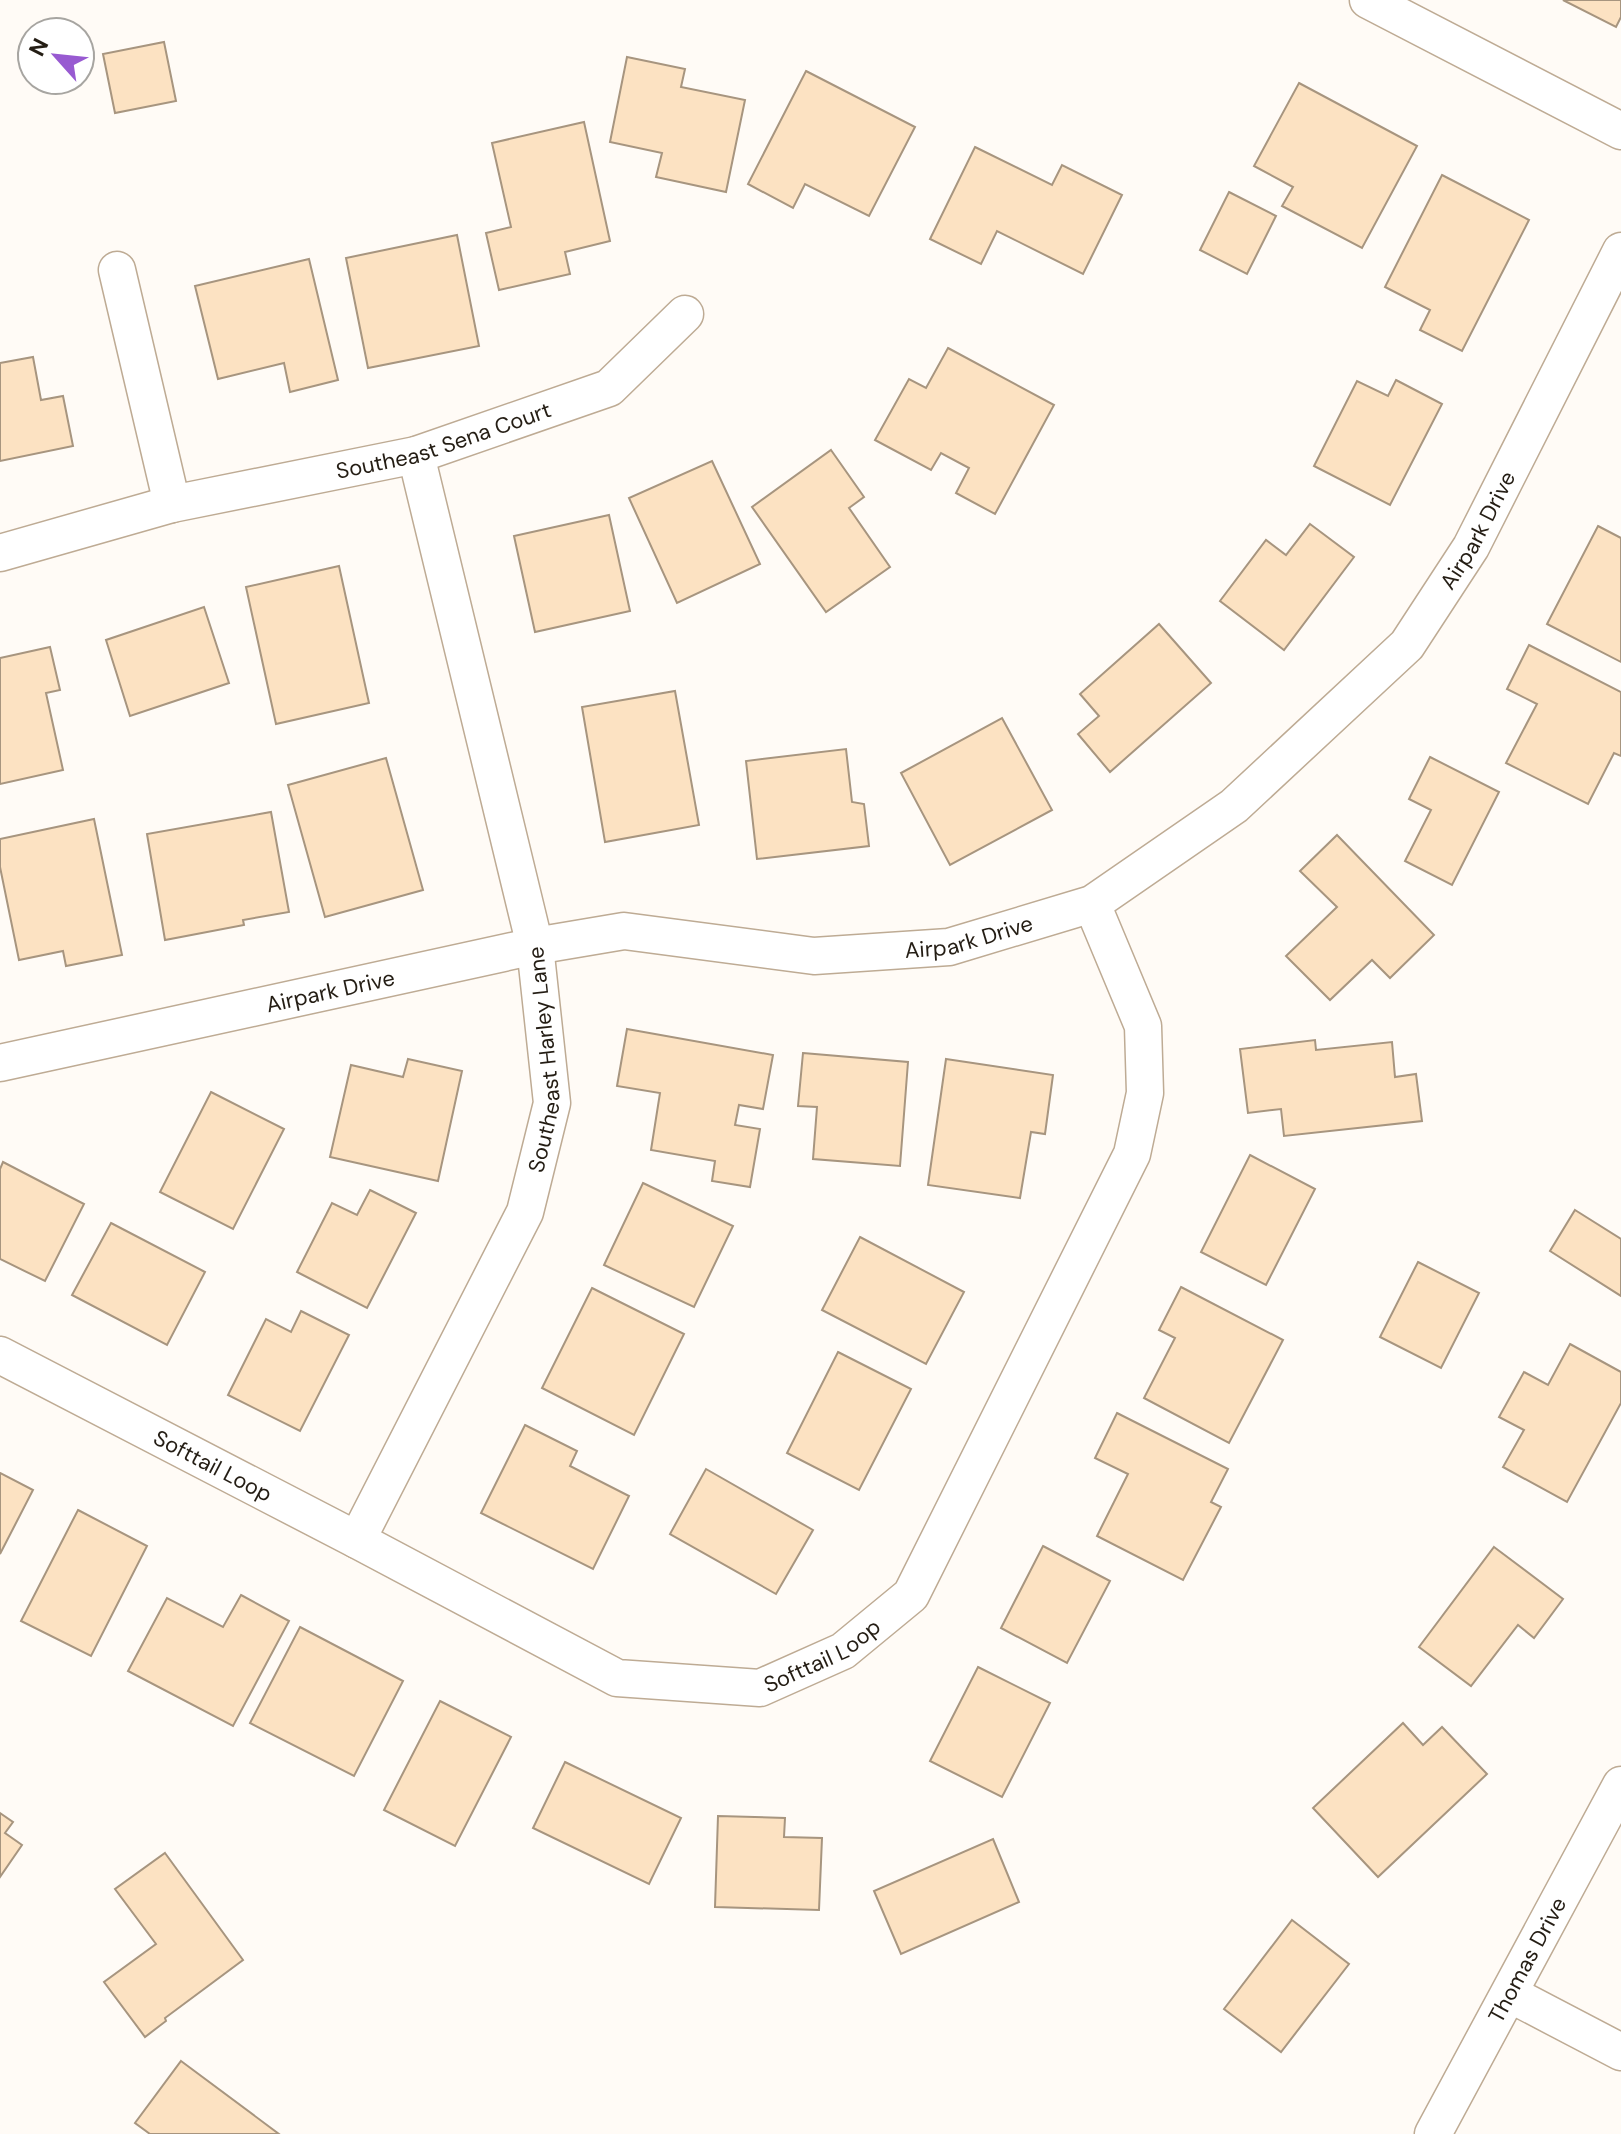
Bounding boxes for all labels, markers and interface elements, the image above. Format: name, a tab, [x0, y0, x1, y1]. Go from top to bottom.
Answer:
north arrow	[16, 16, 96, 96]
text: N	[22, 33, 55, 61]
street label: Southeast Sena Court	[333, 395, 555, 485]
street label: Airpark Drive	[1433, 466, 1522, 595]
street label: Airpark Drive	[904, 908, 1036, 964]
street label: Southeast Harley Lane	[521, 945, 566, 1175]
street label: Airpark Drive	[263, 963, 397, 1019]
street label: Softtail Loop	[149, 1423, 277, 1508]
street label: Softtail Loop	[759, 1612, 886, 1699]
street label: Thomas Drive	[1481, 1892, 1573, 2028]

